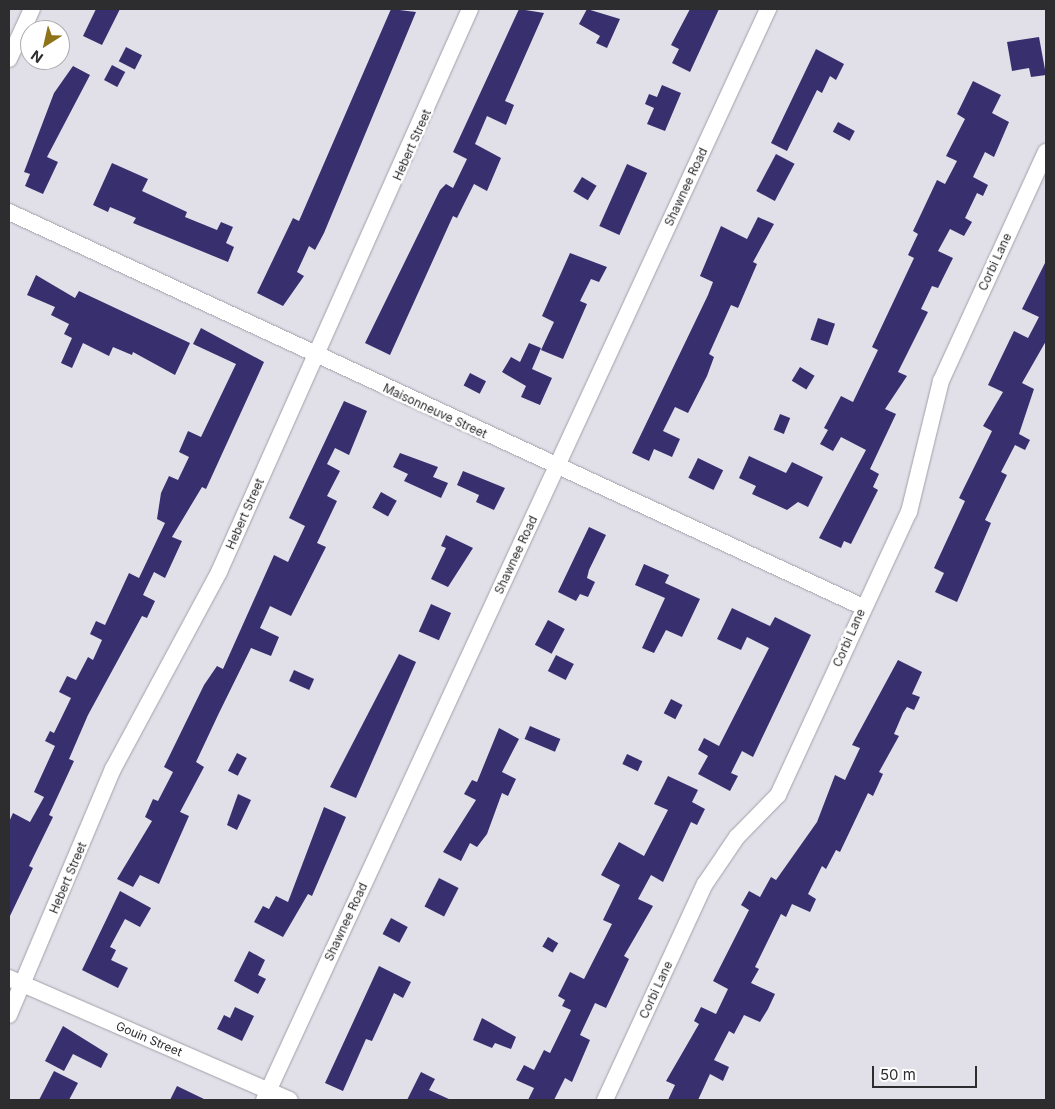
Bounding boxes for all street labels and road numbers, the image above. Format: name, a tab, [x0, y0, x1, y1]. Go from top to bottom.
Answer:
street label: Hebert Street	[390, 107, 434, 183]
street label: Shawnee Road	[662, 146, 710, 228]
street label: Corbi Lane	[975, 231, 1015, 293]
street label: Maisonneuve Street	[381, 381, 489, 441]
street label: Hebert Street	[223, 476, 267, 552]
street label: Shawnee Road	[492, 514, 540, 596]
street label: Corbi Lane	[830, 607, 868, 669]
street label: Hebert Street	[47, 840, 89, 916]
street label: Shawnee Road	[322, 881, 370, 963]
street label: Corbi Lane	[636, 959, 676, 1021]
street label: Gouin Street	[114, 1019, 184, 1059]

